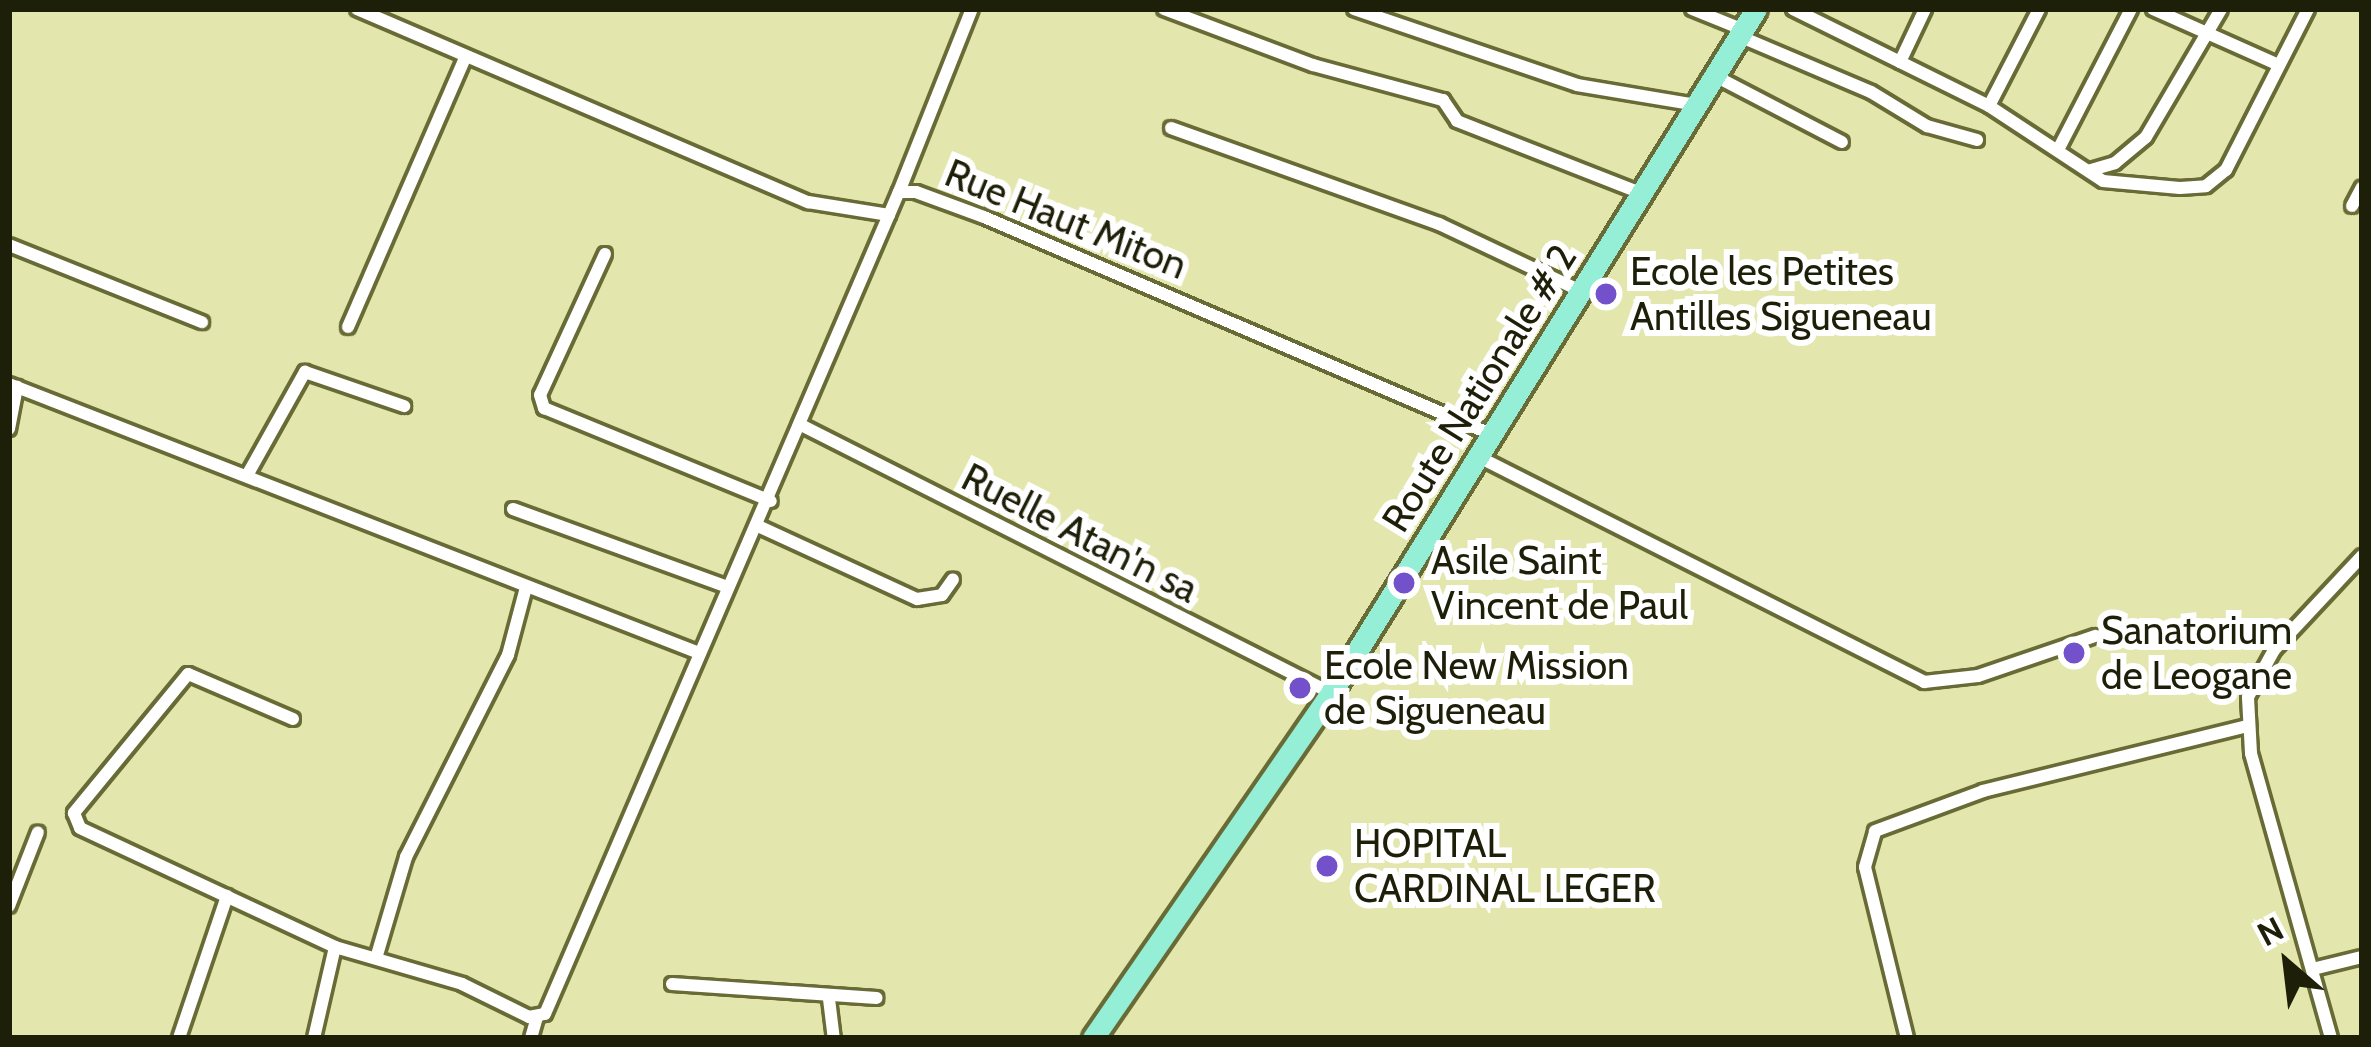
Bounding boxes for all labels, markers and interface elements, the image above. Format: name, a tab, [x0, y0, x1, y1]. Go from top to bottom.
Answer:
street label: Rue Haut Miton	[938, 149, 1194, 289]
street label: Route Nationale # 2	[1372, 236, 1586, 540]
place label: Ecole les Petites Antilles Sigueneau	[1630, 249, 1932, 340]
marker: Ecole les Petites Antilles Sigueneau	[1593, 281, 1619, 307]
street label: Ruelle Atan'n sa	[954, 453, 1206, 613]
place label: Asile Saint Vincent de Paul	[1431, 538, 1688, 629]
marker: Asile Saint Vincent de Paul	[1388, 567, 1420, 599]
place label: Sanatorium de Leogane	[2101, 608, 2292, 699]
marker: Sanatorium de Leogane	[2058, 637, 2090, 669]
place label: Ecole New Mission de Sigueneau	[1324, 643, 1629, 734]
marker: Ecole New Mission de Sigueneau	[1287, 675, 1313, 701]
place label: HOPITAL CARDINAL LEGER	[1354, 821, 1656, 912]
marker: HOPITAL CARDINAL LEGER	[1311, 850, 1343, 882]
north arrow	[2227, 903, 2347, 1023]
text: N	[2250, 908, 2290, 954]

